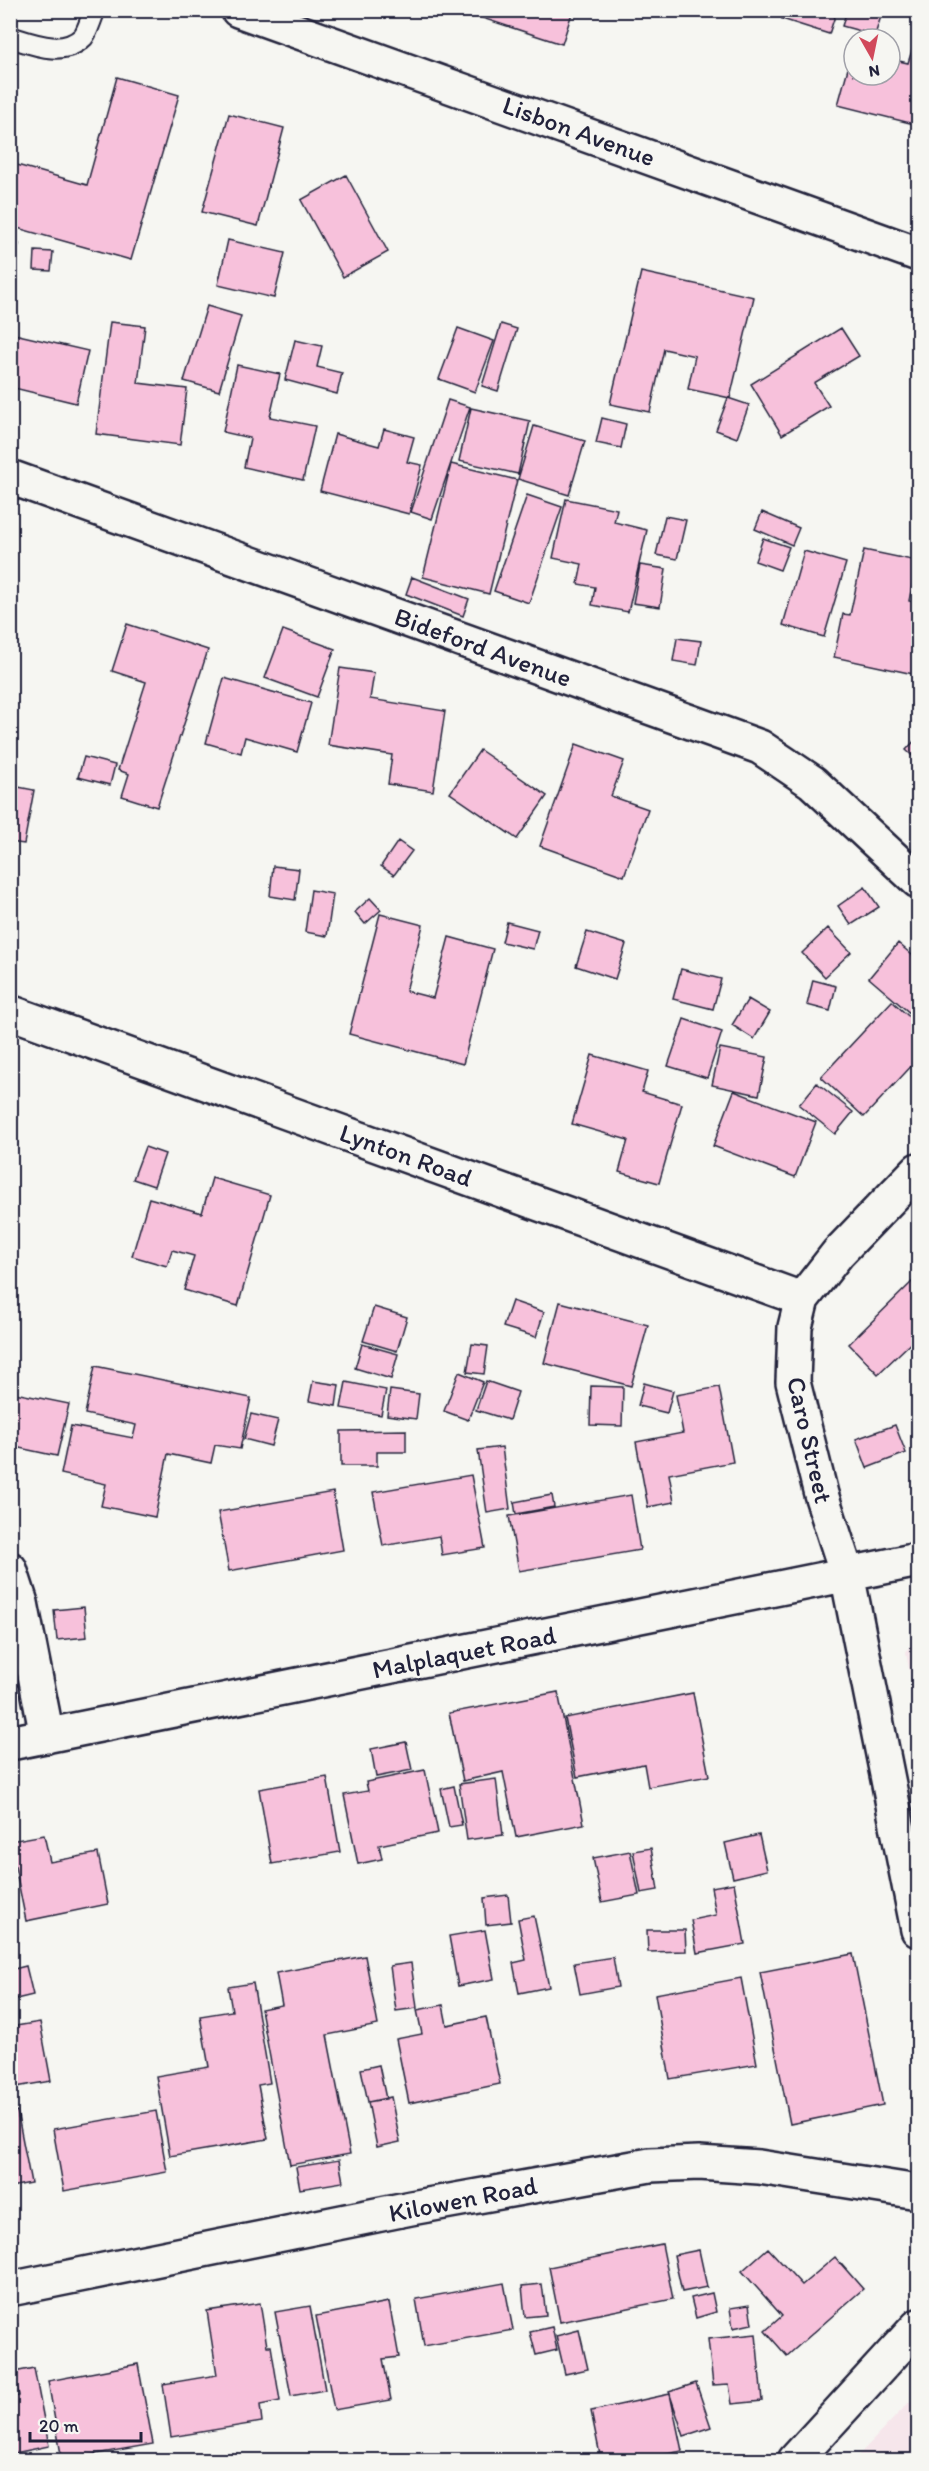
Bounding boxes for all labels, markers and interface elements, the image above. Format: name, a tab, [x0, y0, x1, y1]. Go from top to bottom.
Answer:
north arrow	[842, 27, 902, 87]
text: N	[867, 61, 881, 82]
street label: Lisbon Avenue	[498, 89, 660, 173]
street label: Bideford Avenue	[390, 600, 576, 694]
street label: Lynton Road	[335, 1116, 477, 1194]
street label: Caro Street	[780, 1374, 840, 1507]
street label: Malplaquet Road	[369, 1618, 559, 1686]
street label: Kilowen Road	[386, 2169, 541, 2229]
scale bar	[30, 2405, 141, 2443]
text: 20 m	[39, 2415, 79, 2437]

